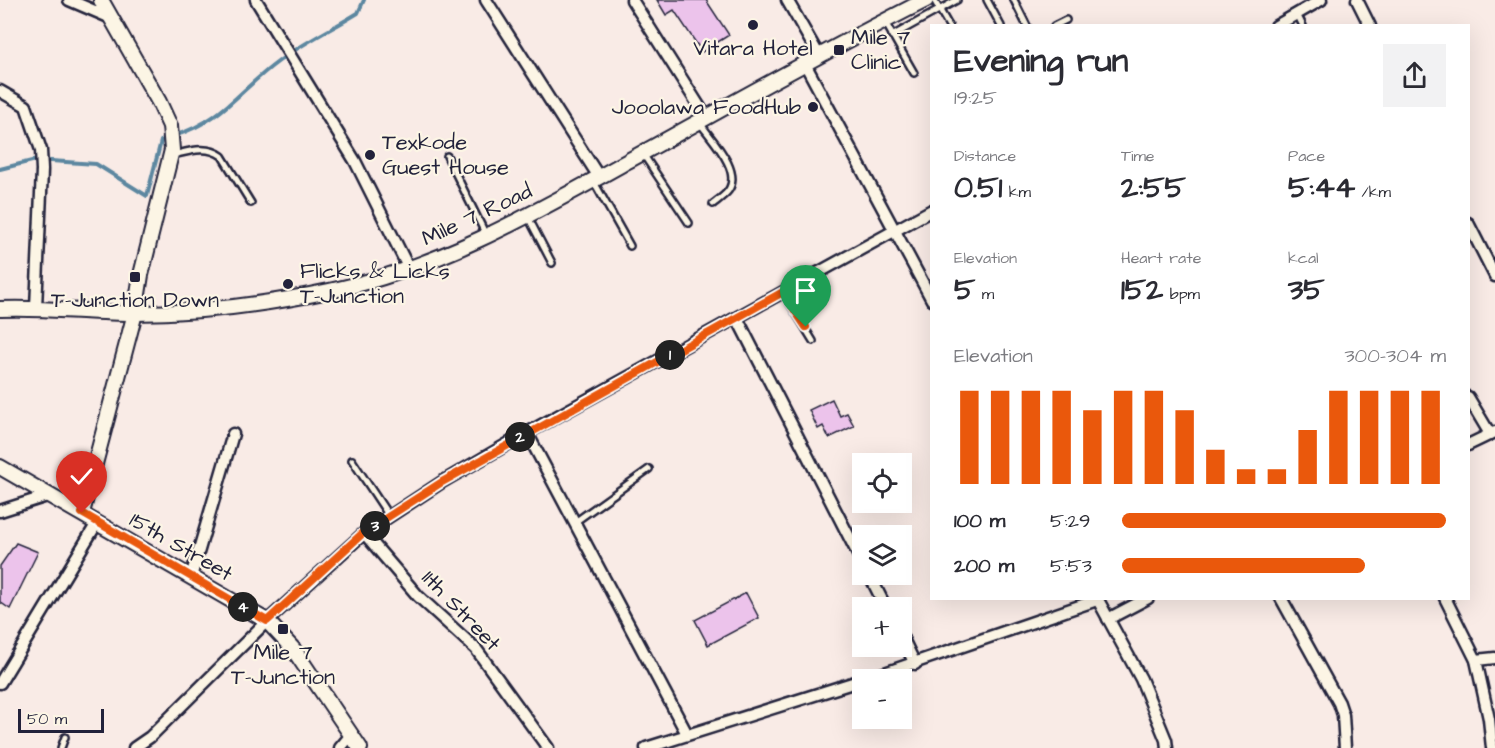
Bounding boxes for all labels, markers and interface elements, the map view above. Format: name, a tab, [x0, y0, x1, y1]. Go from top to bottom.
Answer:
marker: Vitara Hotel	[746, 18, 760, 32]
place label: Mile 7 Clinic	[851, 22, 911, 78]
place label: Vitara Hotel	[693, 33, 813, 64]
text: Evening run	[954, 38, 1128, 84]
marker: Mile 7 Clinic	[832, 43, 846, 57]
button: share	[1383, 44, 1446, 107]
text: 19:25	[954, 84, 997, 112]
place label: Jooolawa FoodHub	[612, 92, 801, 123]
marker: Jooolawa FoodHub	[806, 100, 820, 114]
place label: Texkode Guest House	[382, 127, 509, 183]
text: Distance	[954, 145, 1016, 167]
text: Time	[1121, 145, 1155, 167]
text: Pace	[1288, 145, 1325, 167]
marker: Texkode Guest House	[363, 148, 377, 162]
text: 0.51	[954, 167, 1002, 209]
text: 2:55	[1121, 167, 1186, 209]
text: 5:44	[1288, 167, 1355, 209]
street label: Mile 7 Road	[417, 176, 537, 254]
text: km	[1002, 181, 1031, 203]
text: /km	[1355, 181, 1391, 203]
text: Elevation	[954, 247, 1017, 269]
text: Heart rate	[1121, 247, 1201, 269]
text: kcal	[1288, 247, 1319, 269]
place label: Flicks & Licks T-Junction	[300, 256, 450, 312]
pin	[780, 265, 831, 327]
text: 5	[954, 269, 975, 311]
text: 152	[1121, 269, 1163, 311]
text: 35	[1288, 269, 1325, 311]
marker: T-Junction Down	[128, 270, 142, 284]
icon: arrive	[789, 274, 822, 307]
marker: Flicks & Licks T-Junction	[281, 277, 295, 291]
text: m	[975, 283, 994, 305]
text: bpm	[1163, 283, 1200, 305]
place label: T-Junction Down	[51, 285, 219, 316]
pin: 1	[655, 340, 685, 370]
text: Elevation	[954, 342, 1033, 370]
text: 300–304 m	[1344, 342, 1446, 370]
text: 1	[669, 344, 671, 366]
pin: 2	[505, 422, 535, 452]
text: 2	[515, 426, 525, 448]
pin	[56, 451, 107, 513]
map controls	[852, 453, 912, 729]
button: locate	[852, 453, 912, 513]
icon: check	[65, 460, 98, 493]
street label: 15th Street	[124, 505, 239, 589]
text: 100 m	[954, 507, 1005, 535]
text: 5:29	[1050, 507, 1090, 535]
pin: 3	[360, 511, 390, 541]
text: 3	[371, 515, 379, 537]
button: layers	[852, 525, 912, 585]
text: 200 m	[954, 552, 1014, 580]
text: 5:53	[1050, 552, 1092, 580]
street label: 11th Street	[414, 564, 508, 659]
pin: 4	[228, 592, 258, 622]
text: 4	[238, 596, 248, 618]
button: +	[852, 597, 912, 657]
marker: Mile 7 T-Junction	[276, 622, 290, 636]
place label: Mile 7 T-Junction	[231, 637, 335, 693]
button: −	[852, 669, 912, 729]
scale bar	[18, 706, 104, 734]
text: 50 m	[27, 708, 67, 730]

